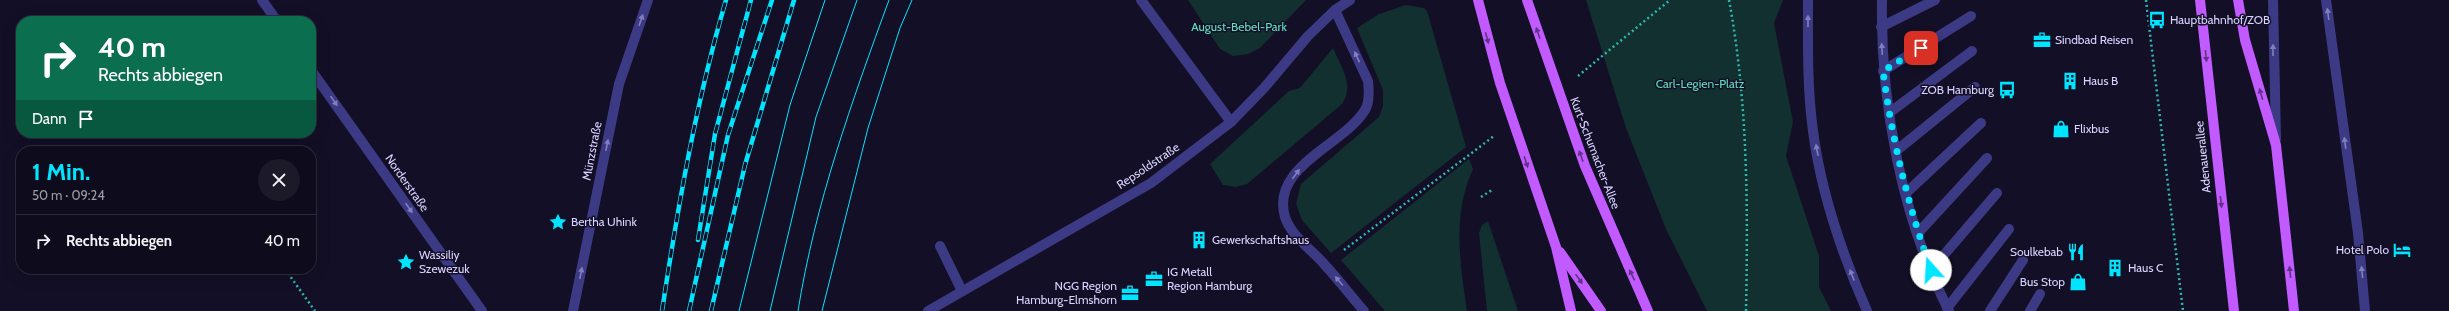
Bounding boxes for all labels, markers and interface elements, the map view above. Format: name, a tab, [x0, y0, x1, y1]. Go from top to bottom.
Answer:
one-way arrow	[2325, 8, 2331, 20]
bus stop icon: Hauptbahnhof/ZOB	[2147, 10, 2167, 30]
place label: Hauptbahnhof/ZOB	[2170, 12, 2270, 27]
one-way arrow	[638, 14, 644, 26]
one-way arrow	[1805, 14, 1811, 27]
park label: August-Bebel-Park	[1191, 19, 1287, 34]
one-way arrow	[1535, 27, 1541, 39]
text: 40 m	[98, 30, 166, 64]
office icon: Sindbad Reisen	[2032, 30, 2052, 50]
pin	[1904, 31, 1938, 65]
icon: right	[32, 32, 84, 84]
one-way arrow	[1484, 32, 1490, 44]
place label: Sindbad Reisen	[2055, 32, 2133, 47]
icon: arrive	[1910, 37, 1932, 59]
one-way arrow	[1879, 43, 1886, 55]
one-way arrow	[2270, 43, 2276, 56]
one-way arrow	[2203, 50, 2210, 62]
one-way arrow	[1354, 51, 1360, 62]
text: Rechts abbiegen	[98, 64, 223, 86]
building icon: Haus B	[2060, 71, 2080, 91]
place label: Haus B	[2083, 73, 2118, 88]
park label: Carl-Legien-Platz	[1656, 76, 1745, 91]
bus stop icon: ZOB Hamburg	[1997, 80, 2017, 100]
place label: ZOB Hamburg	[1921, 82, 1995, 97]
one-way arrow	[2258, 88, 2264, 100]
street label: Kurt-Schumacher-Allee	[1567, 95, 1624, 211]
one-way arrow	[329, 96, 338, 107]
icon: arrive	[75, 108, 97, 130]
text: Dann	[32, 110, 67, 128]
shop icon: Flixbus	[2051, 119, 2071, 139]
street label: Münzstraße	[578, 120, 605, 182]
street label: Adenauerallee	[2191, 120, 2214, 194]
place label: Flixbus	[2074, 121, 2109, 136]
one-way arrow	[2342, 137, 2348, 149]
one-way arrow	[604, 139, 610, 151]
street label: Repsoldstraße	[1114, 139, 1182, 192]
one-way arrow	[1813, 144, 1819, 157]
one-way arrow	[1578, 150, 1584, 162]
street label: Norderstraße	[382, 151, 433, 214]
one-way arrow	[1523, 156, 1529, 168]
text: 1 Min.	[32, 157, 90, 186]
button: close	[258, 159, 300, 201]
one-way arrow	[1291, 168, 1300, 179]
text: 50 m · 09:24	[32, 187, 105, 203]
one-way arrow	[2218, 196, 2224, 209]
one-way arrow	[405, 202, 413, 213]
place icon: Bertha Uhink	[548, 212, 568, 232]
place label: Bertha Uhink	[571, 214, 637, 229]
icon: right	[32, 230, 54, 252]
building icon: Gewerkschaftshaus	[1189, 230, 1209, 250]
text: Rechts abbiegen	[66, 232, 172, 250]
text: 40 m	[264, 232, 300, 250]
place label: Gewerkschaftshaus	[1212, 232, 1309, 247]
hotel icon: Hotel Polo	[2392, 240, 2412, 260]
restaurant icon: Soulkebab	[2066, 242, 2086, 262]
place label: Hotel Polo	[2336, 242, 2389, 257]
place label: Soulkebab	[2010, 244, 2063, 259]
place label: Wassiliy Szewezuk	[419, 247, 470, 276]
position arrow	[1910, 249, 1952, 291]
place icon: Wassiliy Szewezuk	[396, 252, 416, 272]
building icon: Haus C	[2105, 258, 2125, 278]
place label: Haus C	[2128, 260, 2163, 275]
place label: IG Metall Region Hamburg	[1167, 264, 1253, 293]
one-way arrow	[2287, 266, 2293, 278]
one-way arrow	[2358, 266, 2365, 278]
one-way arrow	[578, 267, 584, 279]
office icon: IG Metall Region Hamburg	[1144, 269, 1164, 289]
one-way arrow	[1849, 269, 1855, 281]
one-way arrow	[1629, 270, 1635, 281]
shop icon: Bus Stop	[2068, 272, 2088, 292]
one-way arrow	[1575, 274, 1583, 284]
place label: Bus Stop	[2020, 274, 2065, 289]
one-way arrow	[1334, 276, 1343, 286]
place label: NGG Region Hamburg-Elmshorn	[1016, 278, 1117, 307]
office icon: NGG Region Hamburg-Elmshorn	[1120, 283, 1140, 303]

